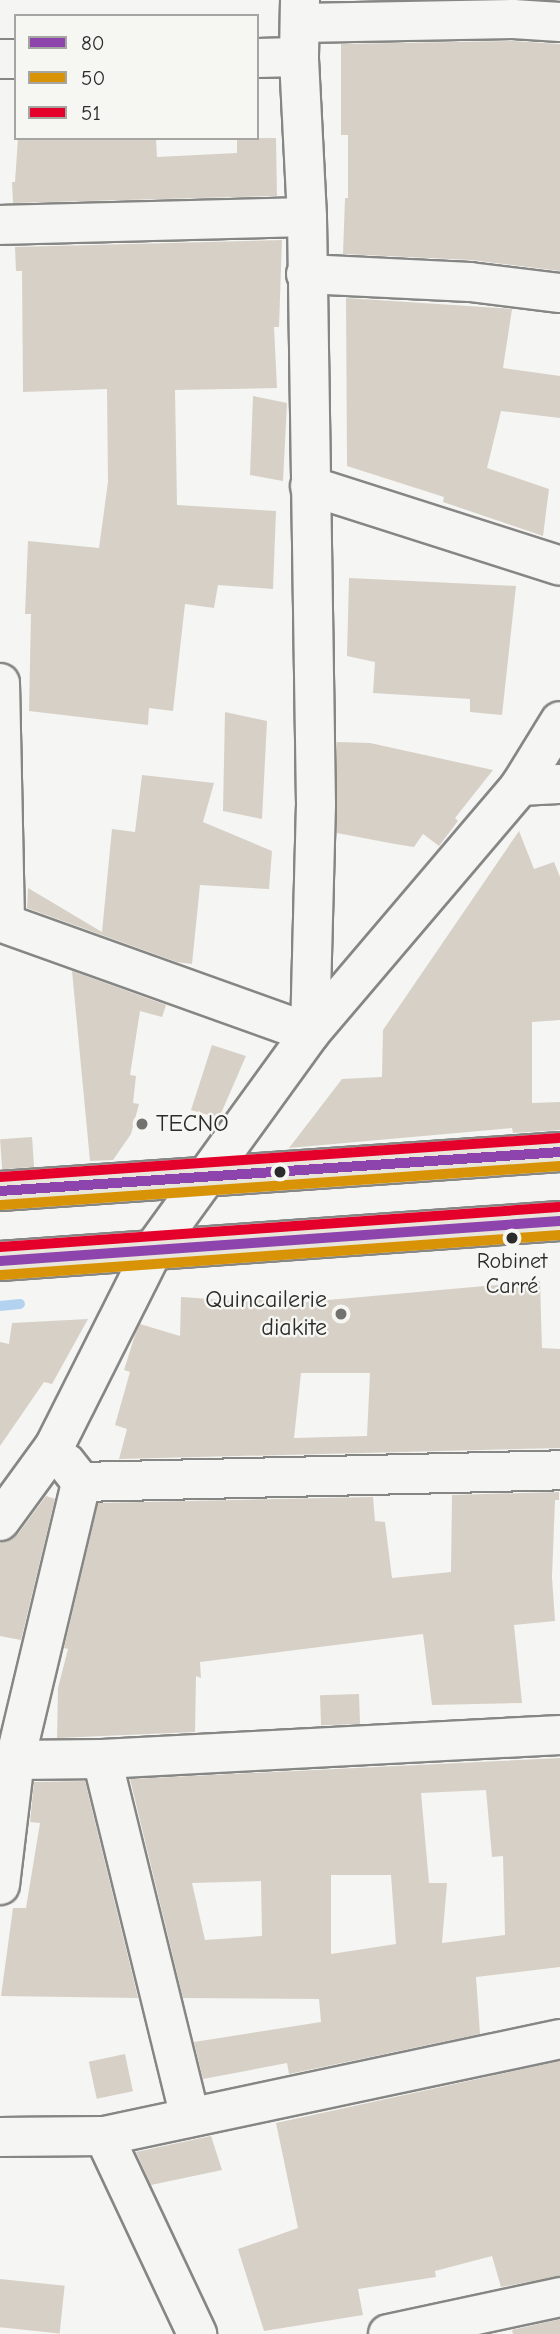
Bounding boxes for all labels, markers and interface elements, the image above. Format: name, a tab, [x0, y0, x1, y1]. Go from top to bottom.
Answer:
legend	[14, 14, 259, 140]
text: 80	[81, 31, 105, 55]
text: 50	[81, 66, 105, 90]
text: 51	[81, 101, 101, 125]
place label: TECNO	[156, 1110, 229, 1138]
marker: TECNO	[134, 1116, 150, 1132]
unlabelled marker	[273, 1165, 287, 1179]
marker: Robinet Carré	[505, 1231, 519, 1245]
place label: Robinet Carré	[477, 1248, 547, 1300]
place label: Quincailerie diakite	[205, 1286, 327, 1342]
marker: Quincailerie diakite	[333, 1306, 349, 1322]

